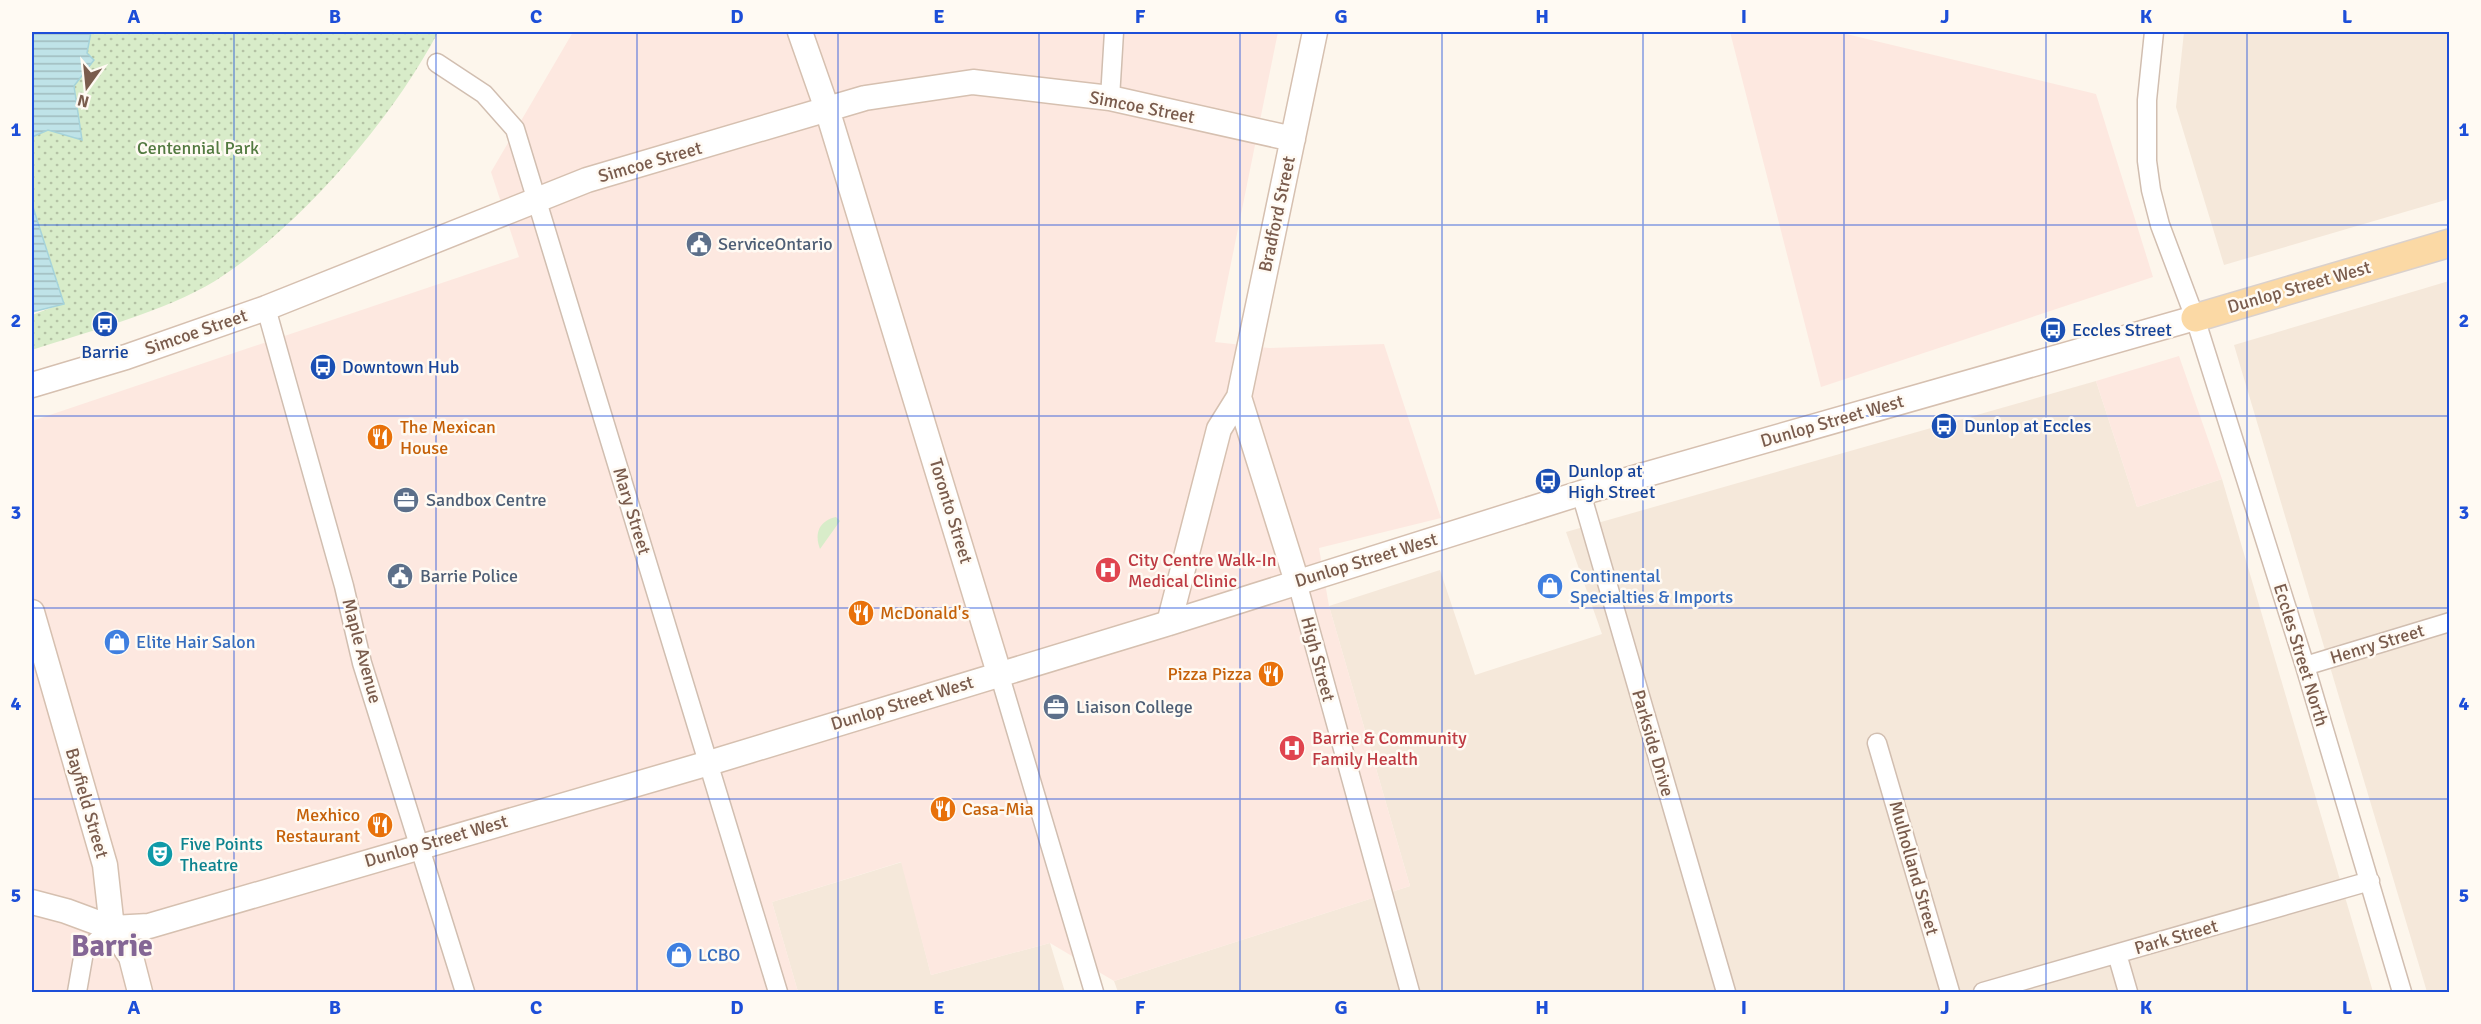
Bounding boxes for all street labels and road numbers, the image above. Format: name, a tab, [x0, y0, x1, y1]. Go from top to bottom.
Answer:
street label: Simcoe Street	[1087, 86, 1197, 128]
street label: Simcoe Street	[596, 137, 704, 187]
street label: Bradford Street	[1254, 154, 1300, 274]
street label: Dunlop Street West	[2225, 256, 2373, 318]
street label: Simcoe Street	[142, 304, 250, 360]
street label: Dunlop Street West	[1758, 390, 1906, 452]
street label: Toronto Street	[925, 456, 977, 566]
street label: Mary Street	[608, 465, 656, 557]
street label: Dunlop Street West	[1292, 528, 1440, 592]
street label: Eccles Street North	[2269, 581, 2333, 729]
street label: Maple Avenue	[337, 596, 387, 706]
street label: High Street	[1296, 614, 1340, 704]
street label: Henry Street	[2327, 619, 2427, 669]
street label: Dunlop Street West	[828, 671, 976, 735]
street label: Parkside Drive	[1627, 687, 1679, 799]
street label: Bayfield Street	[61, 745, 113, 861]
street label: Mulholland Street	[1884, 798, 1944, 938]
street label: Dunlop Street West	[362, 810, 510, 872]
street label: Park Street	[2132, 915, 2220, 959]

